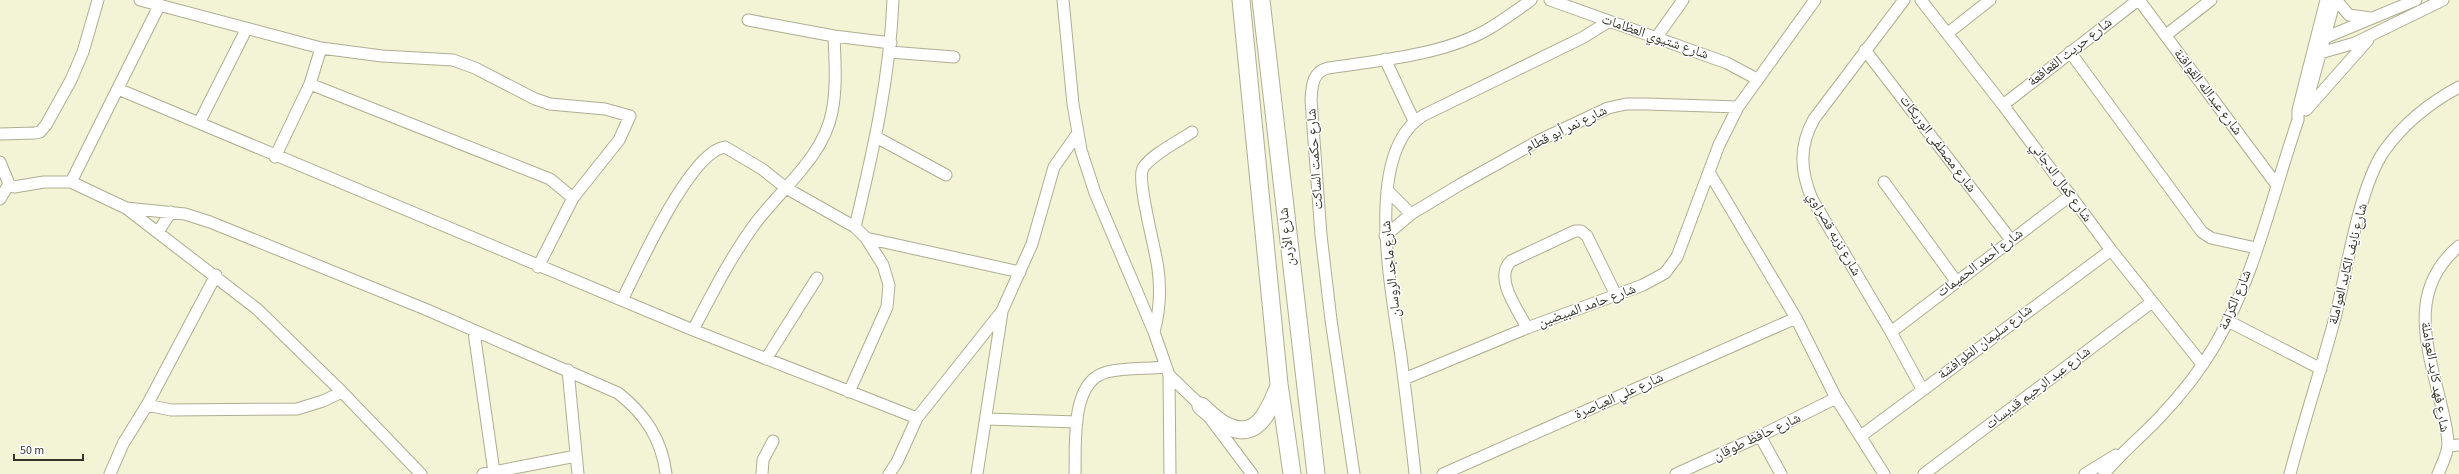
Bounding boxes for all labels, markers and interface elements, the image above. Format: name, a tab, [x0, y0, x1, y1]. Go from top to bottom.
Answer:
street label: شارع شتيوي العظامات	[1599, 9, 1711, 65]
street label: شارع حريث القعاقعة	[2024, 13, 2116, 91]
street label: شارع عبدالله القواقنة	[2169, 44, 2247, 140]
street label: شارع مصطفى الوريكات	[1895, 91, 1981, 197]
street label: شارع نمر أبو قطام	[1522, 100, 1610, 158]
street label: شارع حكمت الساكت	[1301, 108, 1329, 210]
street label: شارع كمال الدجاني	[2025, 138, 2097, 226]
street label: شارع نزيه قصراوي	[1801, 188, 1866, 280]
street label: شارع نايف الكايد العواملة	[2323, 201, 2373, 327]
street label: شارع الأردن	[1273, 206, 1301, 268]
street label: شارع ماجد الروسان	[1376, 220, 1406, 318]
street label: شارع أحمد الحميمات	[1933, 224, 2027, 302]
street label: شارع الكرامة	[2213, 267, 2257, 333]
street label: شارع حامد المبيضين	[1535, 279, 1639, 333]
street label: شارع سليمان الطوافشة	[1933, 300, 2037, 384]
street label: شارع فهد كايد العواملة	[2415, 320, 2455, 434]
street label: شارع عبد الرحيم قديسات	[1981, 342, 2095, 434]
street label: شارع علي العياصرة	[1571, 367, 1667, 425]
street label: شارع حافظ طوقان	[1710, 408, 1804, 466]
scale bar	[14, 436, 83, 462]
text: 50 m	[20, 442, 44, 459]

